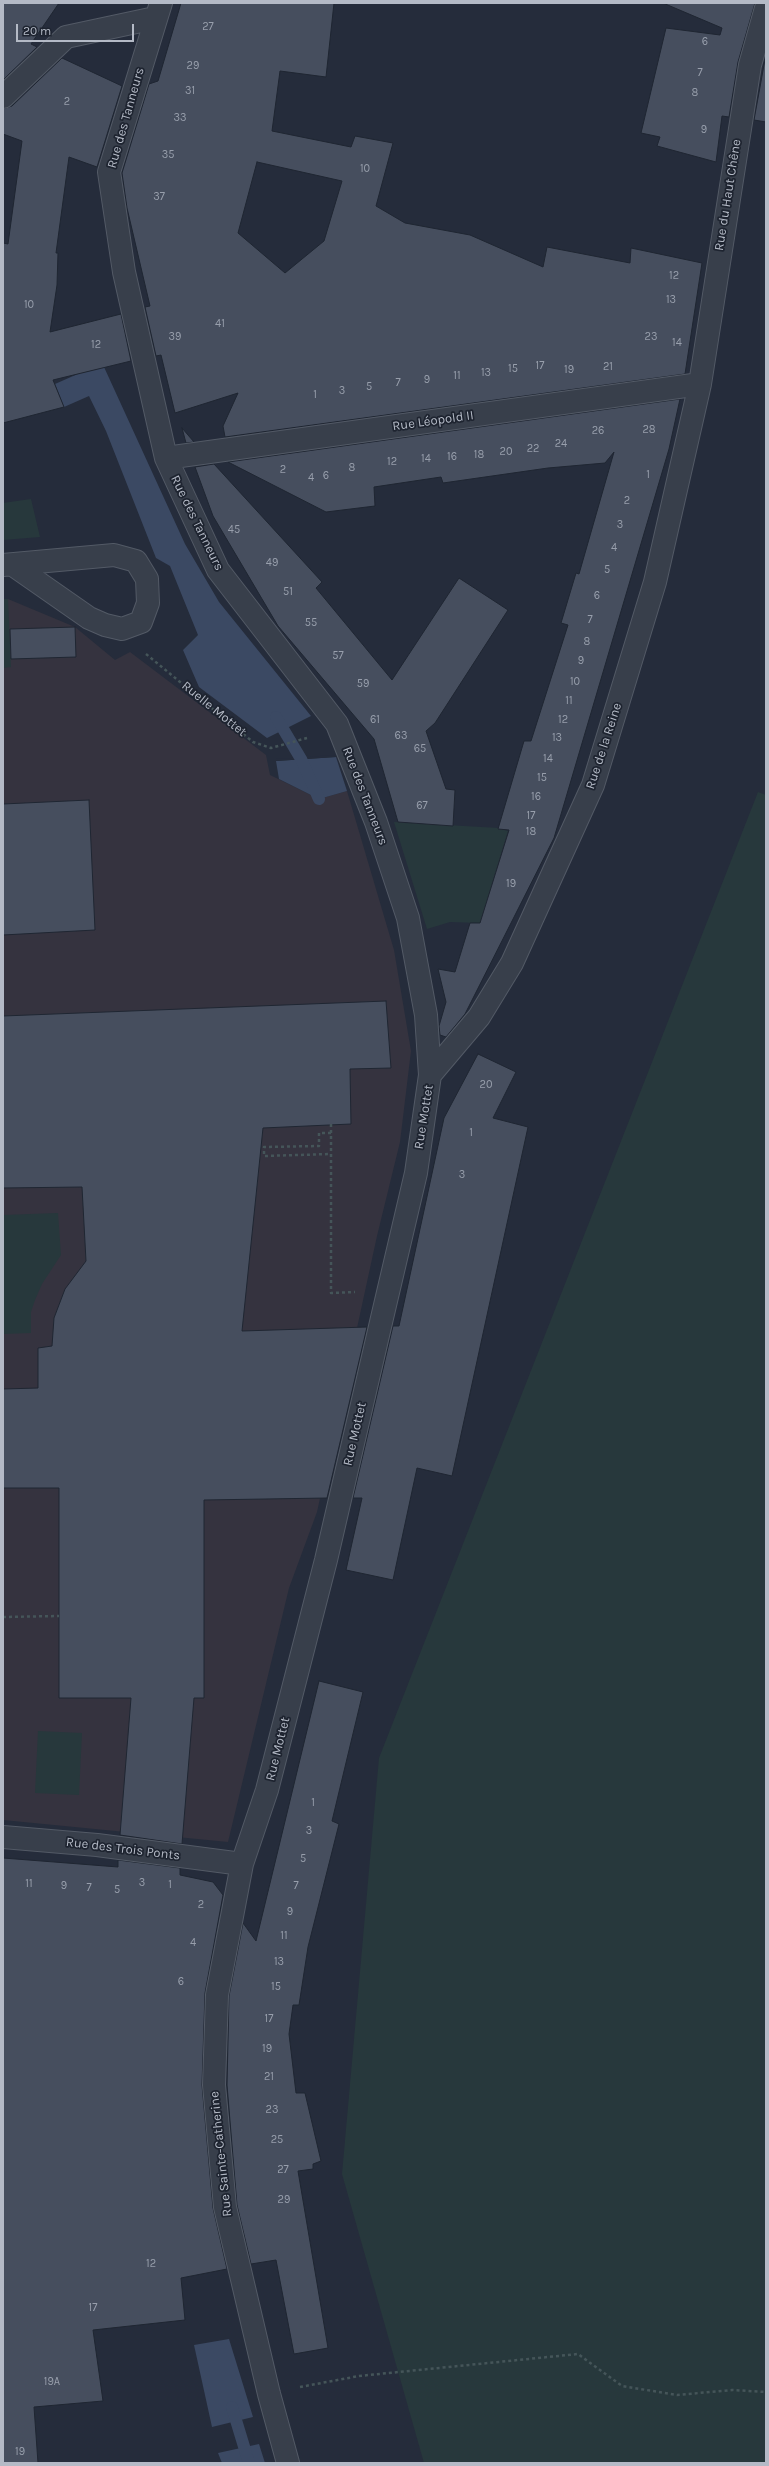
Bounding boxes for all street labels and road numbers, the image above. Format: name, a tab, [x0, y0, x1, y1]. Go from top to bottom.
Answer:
street label: Rue des Tanneurs	[104, 66, 148, 170]
street label: Rue du Haut Chêne	[711, 138, 745, 252]
street label: Rue Léopold II	[391, 408, 475, 434]
street label: Rue des Tanneurs	[167, 473, 227, 573]
street label: Ruelle Mottet	[178, 678, 250, 740]
street label: Rue de la Reine	[583, 701, 625, 791]
street label: Rue des Tanneurs	[339, 745, 391, 847]
street label: Rue Mottet	[411, 1084, 437, 1150]
street label: Rue Mottet	[340, 1401, 370, 1467]
street label: Rue Mottet	[263, 1716, 293, 1782]
street label: Rue des Trois Ponts	[65, 1834, 181, 1864]
street label: Rue Sainte-Catherine	[207, 2091, 235, 2217]

